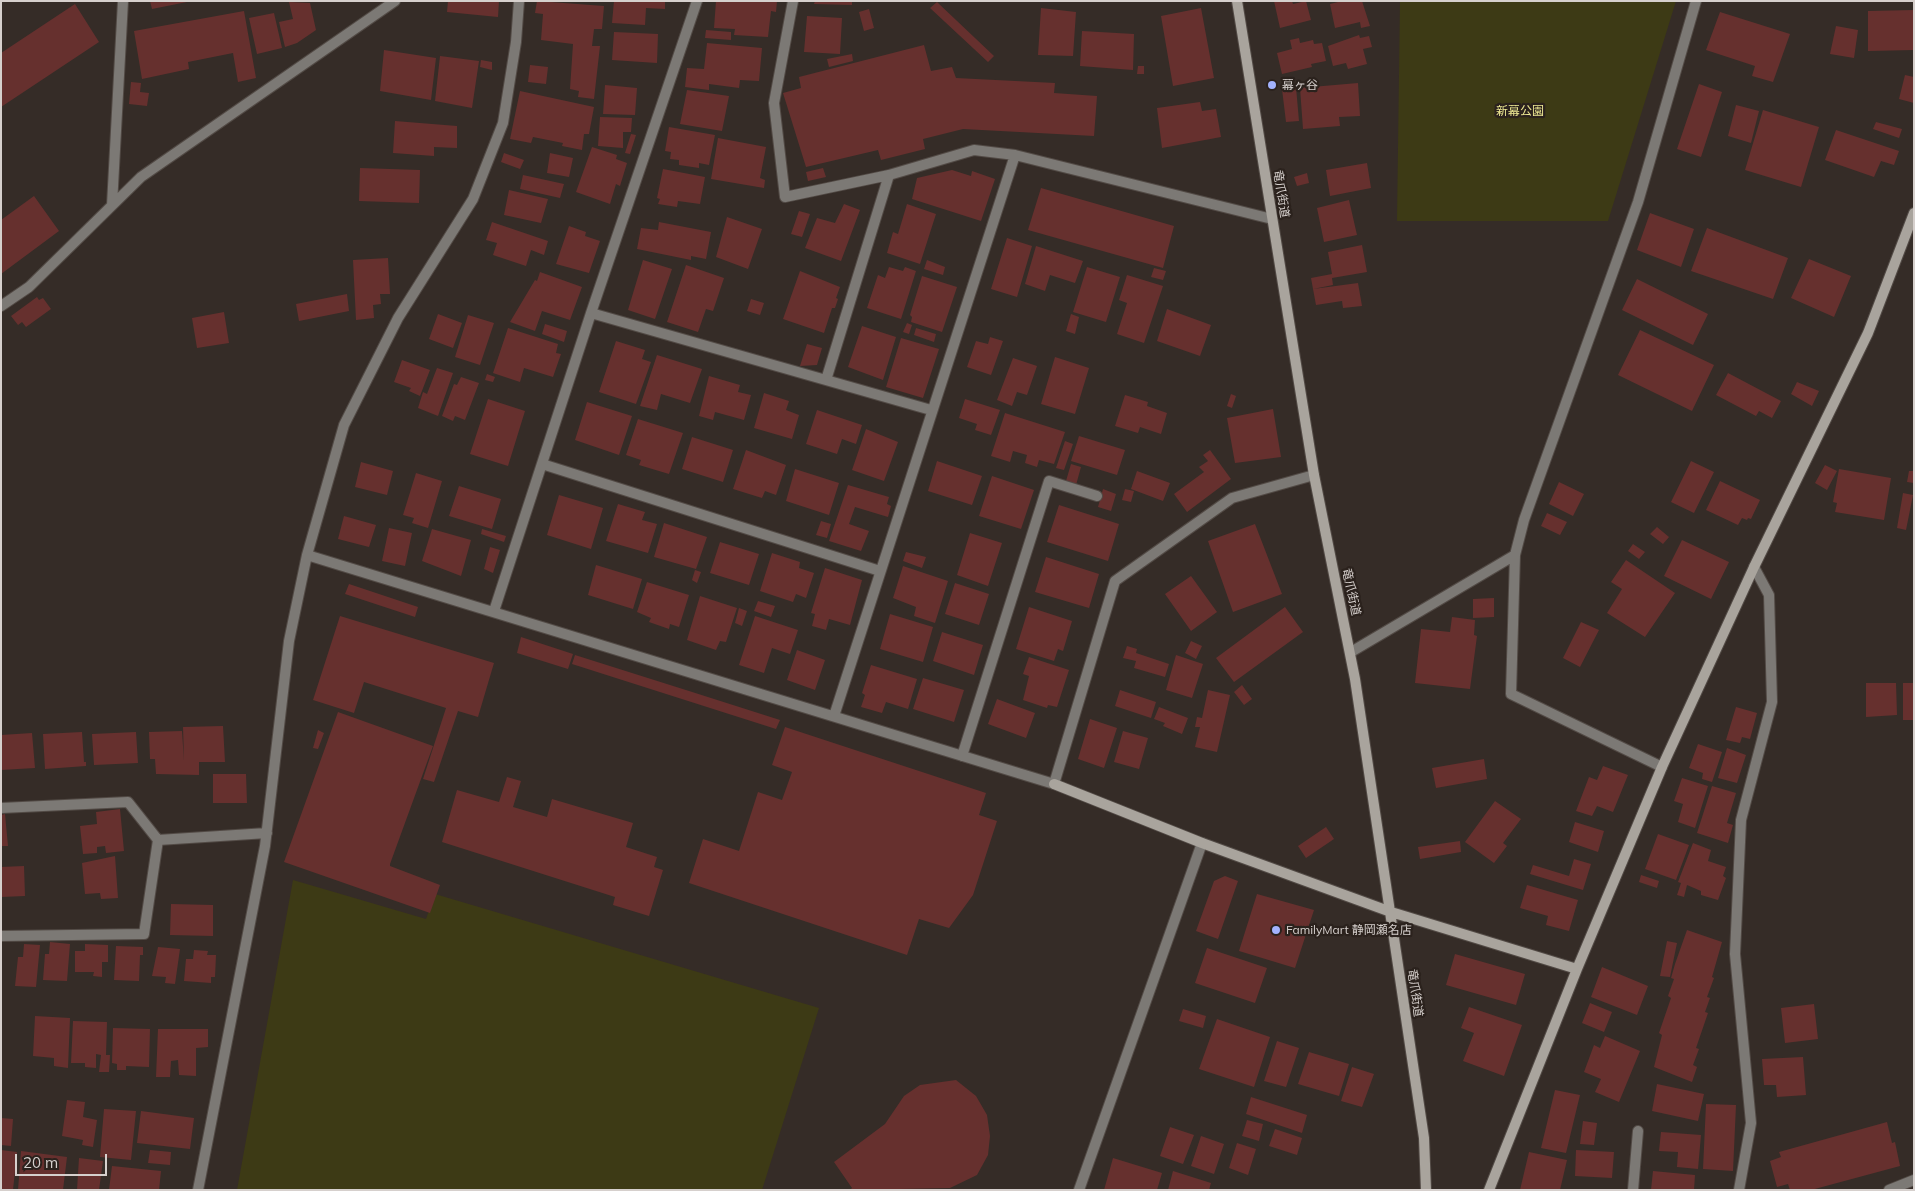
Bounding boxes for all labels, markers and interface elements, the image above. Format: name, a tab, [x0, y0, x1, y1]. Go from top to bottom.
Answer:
place label: 幕ヶ谷	[1282, 78, 1318, 92]
marker: 幕ヶ谷	[1266, 79, 1278, 91]
park label: 新幕公園	[1496, 104, 1544, 118]
street label: 竜爪街道	[1270, 169, 1292, 219]
street label: 竜爪街道	[1339, 567, 1363, 617]
place label: FamilyMart 静岡瀬名店	[1286, 923, 1412, 937]
marker: FamilyMart 静岡瀬名店	[1270, 924, 1282, 936]
street label: 竜爪街道	[1405, 968, 1425, 1018]
scale bar	[18, 1144, 110, 1176]
text: 20 m	[23, 1153, 58, 1172]

